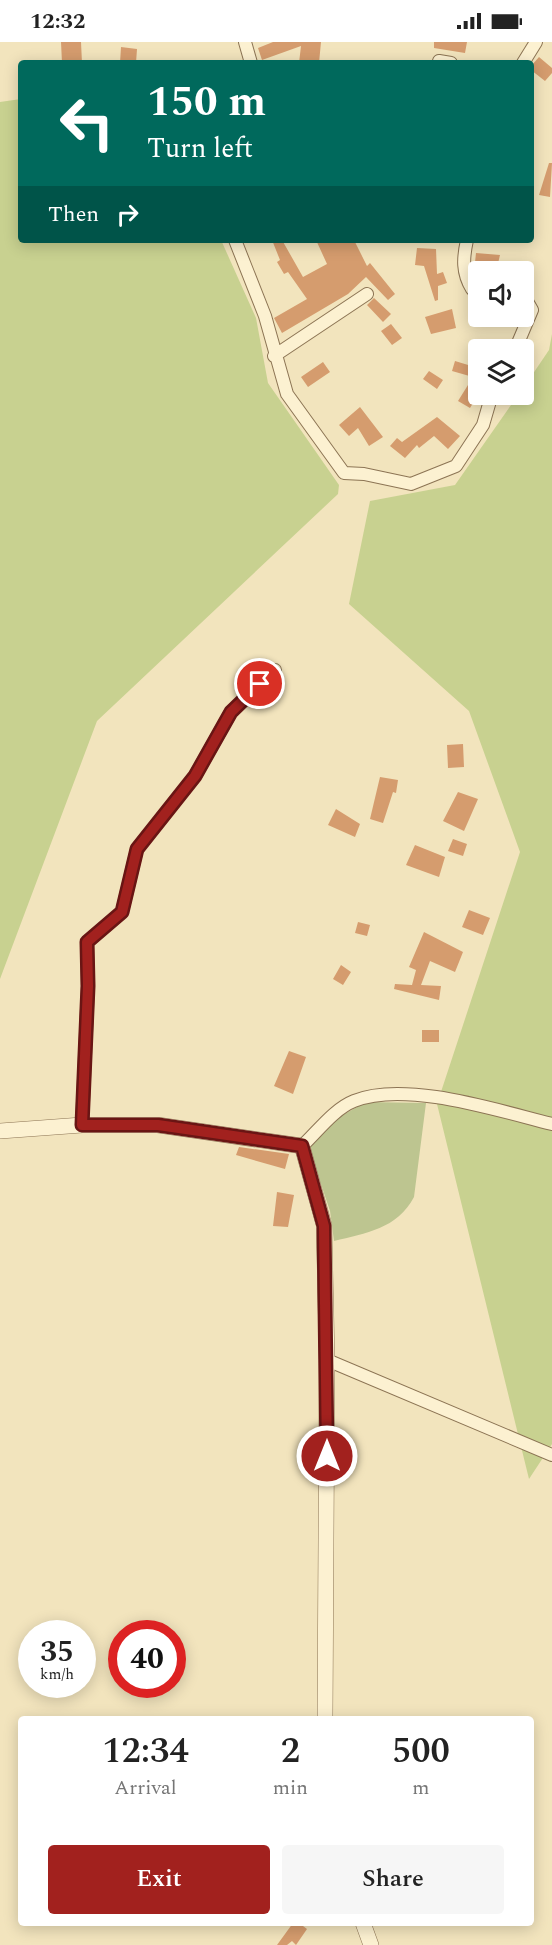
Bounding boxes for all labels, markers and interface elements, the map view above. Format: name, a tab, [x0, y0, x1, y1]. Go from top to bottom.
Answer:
text: 12:32	[30, 5, 85, 38]
text: 150 m	[147, 71, 266, 134]
icon: left	[48, 84, 126, 162]
text: Turn left	[147, 128, 253, 170]
text: Then	[48, 198, 99, 231]
icon: right	[111, 198, 144, 231]
map controls	[468, 261, 534, 405]
button: sound	[468, 261, 534, 327]
button: layers	[468, 339, 534, 405]
pin	[234, 658, 285, 709]
icon: arrive	[243, 667, 276, 700]
position arrow	[295, 1424, 359, 1488]
speed limit sign: 40	[108, 1620, 186, 1698]
text: 35	[40, 1629, 74, 1675]
text: km/h	[40, 1663, 74, 1686]
text: 12:34	[102, 1724, 189, 1779]
text: 2	[281, 1724, 300, 1779]
text: 500	[392, 1724, 450, 1779]
text: Arrival	[114, 1773, 177, 1803]
text: min	[273, 1773, 308, 1803]
text: m	[412, 1773, 430, 1803]
button: Exit	[48, 1845, 270, 1914]
button: Share	[282, 1845, 504, 1914]

